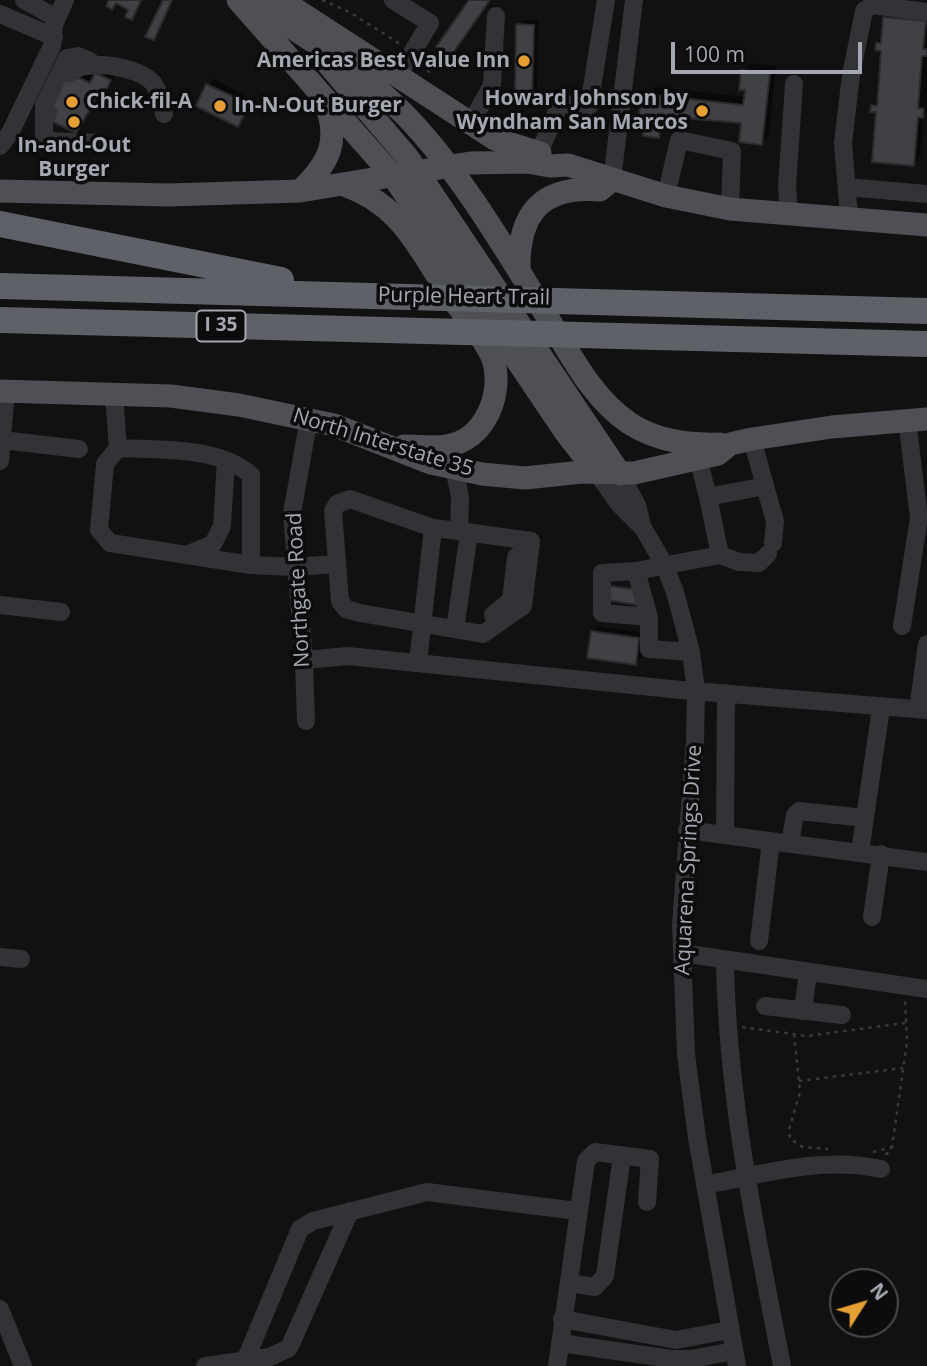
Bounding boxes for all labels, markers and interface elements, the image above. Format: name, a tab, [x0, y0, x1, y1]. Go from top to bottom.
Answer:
scale bar	[675, 28, 866, 72]
text: 100 m	[684, 40, 745, 68]
place label: Americas Best Value Inn	[257, 48, 510, 74]
marker: Americas Best Value Inn	[516, 53, 532, 69]
place label: Howard Johnson by Wyndham San Marcos	[456, 86, 688, 136]
place label: Chick-fil-A	[86, 89, 192, 115]
place label: In-N-Out Burger	[234, 93, 402, 119]
marker: Chick-fil-A	[64, 94, 80, 110]
marker: In-N-Out Burger	[212, 98, 228, 114]
marker: Howard Johnson by Wyndham San Marcos	[694, 103, 710, 119]
marker: In-and-Out Burger	[66, 114, 82, 130]
place label: In-and-Out Burger	[17, 133, 131, 183]
street label: Purple Heart Trail	[378, 283, 550, 311]
road number: I 35	[196, 310, 246, 342]
street label: North Interstate 35	[290, 404, 476, 482]
street label: Northgate Road	[282, 512, 316, 668]
street label: Aquarena Springs Drive	[670, 744, 708, 976]
north arrow	[829, 1268, 899, 1338]
text: N	[864, 1278, 894, 1306]

